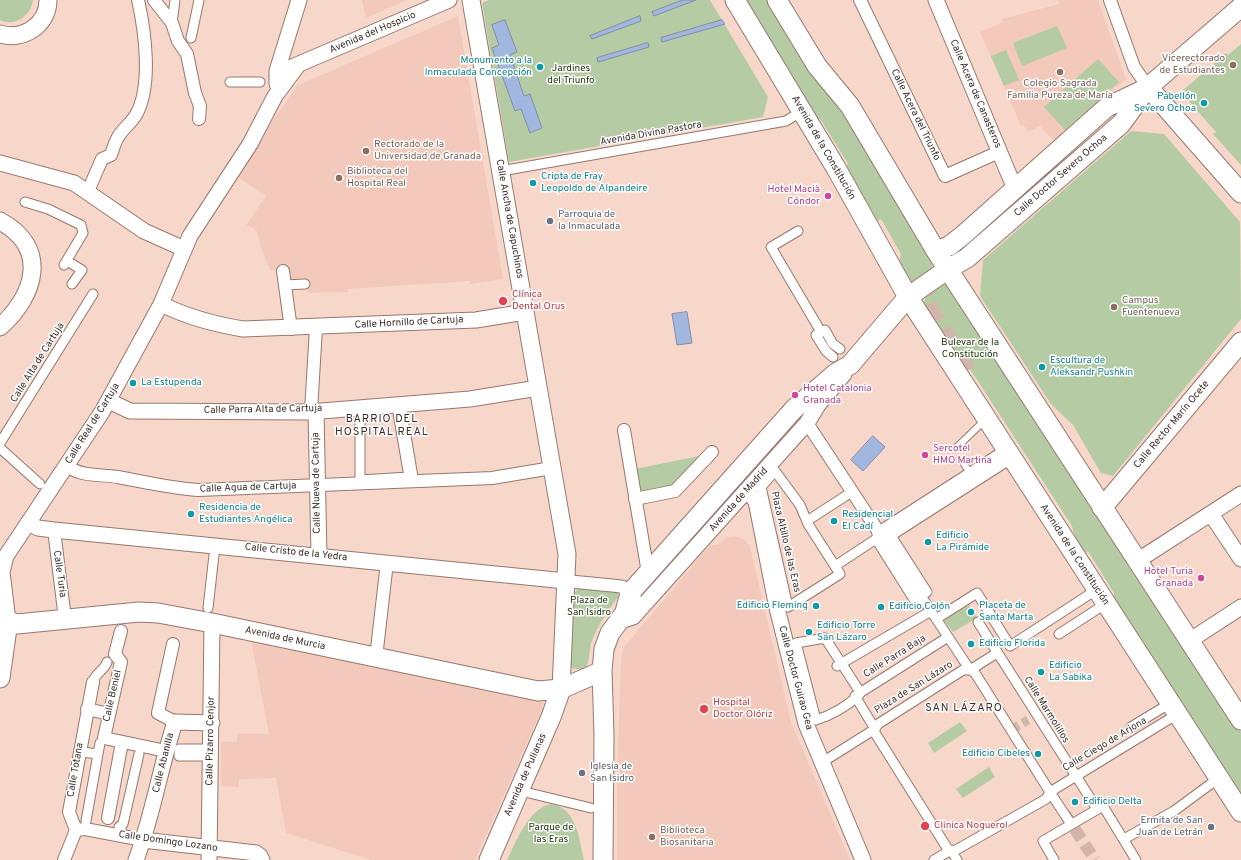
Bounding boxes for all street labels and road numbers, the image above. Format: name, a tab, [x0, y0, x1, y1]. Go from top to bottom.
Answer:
street label: Avenida del Hospicio	[328, 9, 418, 57]
street label: Calle Acera de Canasteros	[947, 38, 1003, 150]
street label: Calle Acera del Triunfo	[888, 67, 942, 163]
street label: Avenida de la Constitución	[788, 94, 858, 202]
street label: Avenida Divina Pastora	[599, 119, 703, 149]
street label: Calle Doctor Severo Ochoa	[1012, 132, 1110, 220]
street label: Calle Ancha de Capuchinos	[493, 158, 525, 280]
street label: Calle Hornillo de Cartuja	[354, 314, 464, 332]
street label: Calle Alta de Cartuja	[9, 321, 67, 405]
street label: Calle Rector Marín Ocete	[1132, 379, 1212, 471]
street label: Calle Real de Cartuja	[63, 381, 123, 467]
street label: Calle Parra Alta de Cartuja	[204, 403, 322, 417]
street label: Calle Nueva de Cartuja	[310, 432, 324, 534]
street label: Avenida de Madrid	[707, 465, 771, 535]
street label: Calle Agua de Cartuja	[199, 480, 297, 496]
street label: Plaza Altillo de las Eras	[768, 490, 802, 594]
street label: Avenida de la Constitución	[1037, 502, 1111, 608]
street label: Calle Cristo de la Yedra	[244, 542, 348, 564]
street label: Calle Turia	[50, 550, 68, 598]
street label: Avenida de Murcia	[244, 625, 326, 653]
street label: Calle Doctor Guirao Gea	[775, 625, 815, 731]
street label: Calle Parra Baja	[862, 633, 928, 681]
street label: Plaza de San Lázaro	[873, 659, 955, 717]
street label: Calle Beniel	[101, 669, 125, 723]
street label: Calle Marmolillos	[1021, 674, 1071, 746]
street label: Calle Pizarro Cenjor	[204, 696, 218, 786]
street label: Calle Ciego de Arjona	[1061, 715, 1149, 775]
street label: Calle Abanilla	[151, 732, 177, 794]
street label: Avenida de Pulianas	[502, 732, 550, 818]
street label: Calle Totana	[65, 742, 87, 798]
street label: Calle Domingo Lozano	[118, 829, 218, 855]

